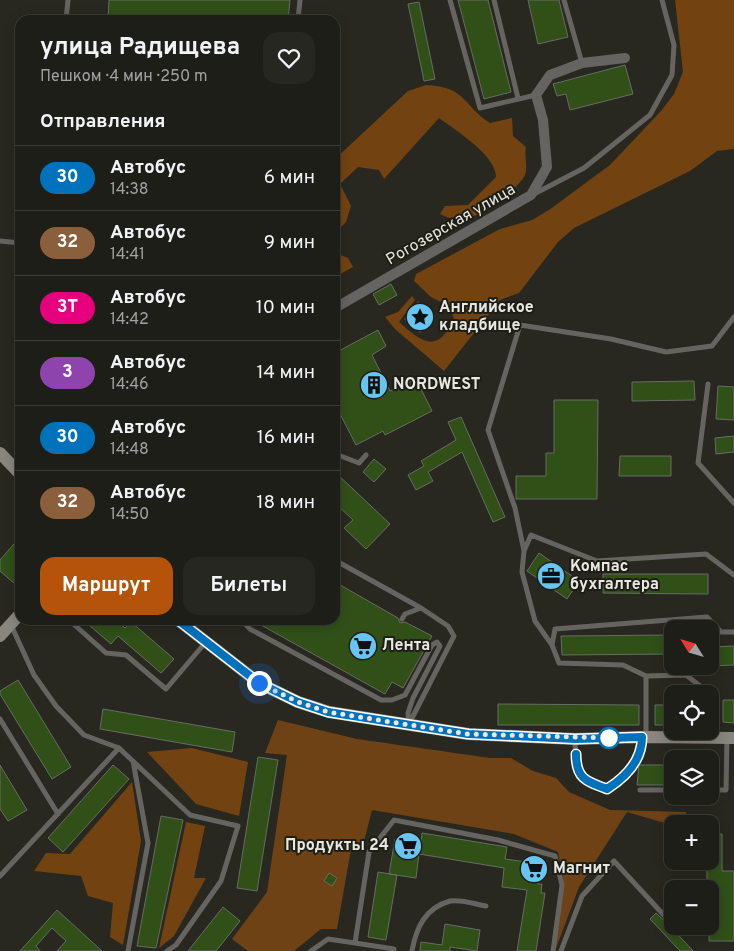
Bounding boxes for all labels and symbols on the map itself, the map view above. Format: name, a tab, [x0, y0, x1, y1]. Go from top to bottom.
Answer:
street label: Рогозерская улица	[383, 180, 519, 270]
place label: Английское кладбище	[439, 298, 534, 336]
place icon: Английское кладбище	[405, 302, 435, 332]
building icon: NORDWEST	[359, 370, 389, 400]
place label: NORDWEST	[393, 375, 481, 395]
place label: Компас бухгалтера	[570, 557, 659, 595]
office icon: Компас бухгалтера	[536, 561, 566, 591]
north arrow	[664, 620, 719, 675]
supermarket icon: Лента	[348, 631, 378, 661]
place label: Лента	[382, 636, 430, 656]
your location	[247, 671, 272, 696]
unlabelled marker	[598, 727, 620, 749]
supermarket icon: Продукты 24	[393, 831, 423, 861]
place label: Продукты 24	[285, 836, 389, 856]
supermarket icon: Магнит	[519, 854, 549, 884]
place label: Магнит	[553, 859, 610, 879]

